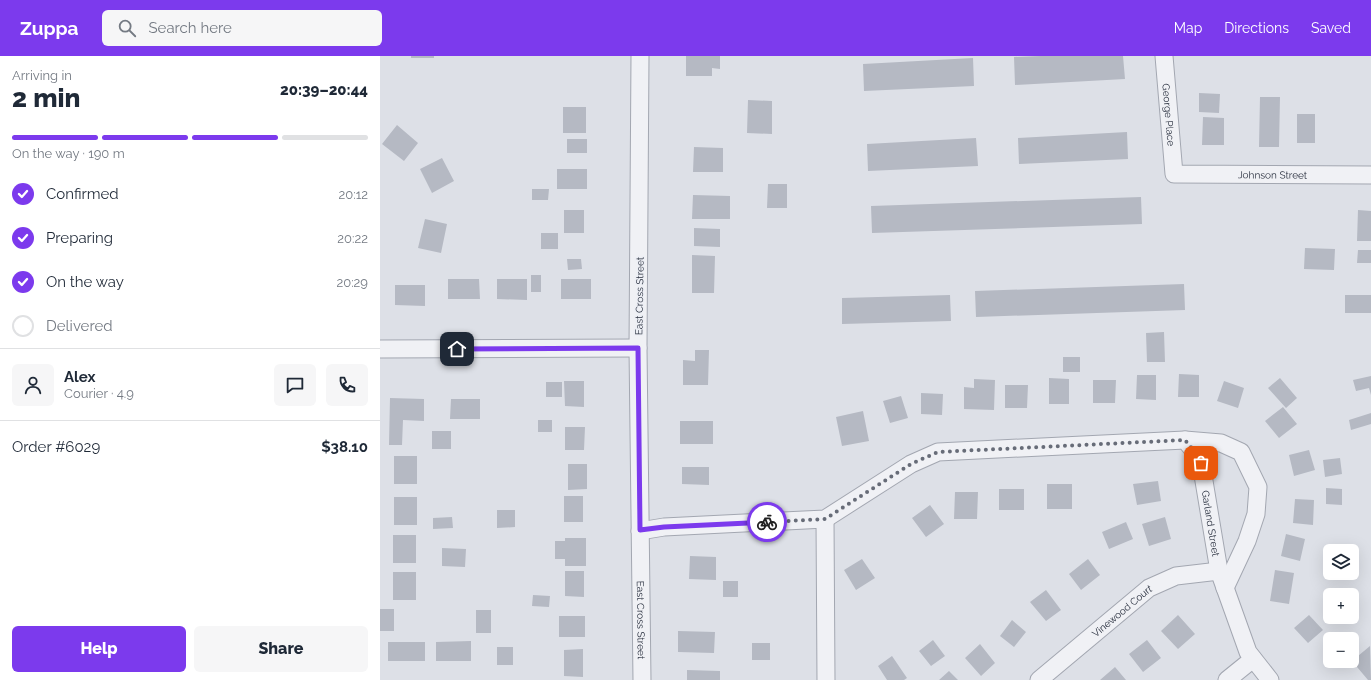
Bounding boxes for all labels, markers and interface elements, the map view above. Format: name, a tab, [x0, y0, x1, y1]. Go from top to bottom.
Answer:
search box	[102, 10, 382, 46]
text: Zuppa	[20, 17, 78, 39]
icon: search	[116, 17, 138, 39]
text: Search here	[148, 19, 232, 37]
text: Map	[1174, 20, 1202, 36]
text: Directions	[1224, 20, 1289, 36]
text: Saved	[1311, 20, 1351, 36]
text: Arriving in	[12, 68, 72, 83]
text: 20:39–20:44	[280, 81, 368, 99]
text: 2 min	[12, 83, 80, 113]
street label: George Place	[1160, 83, 1177, 147]
text: On the way · 190 m	[12, 146, 125, 161]
street label: Johnson Street	[1238, 169, 1308, 181]
icon: check	[12, 183, 34, 205]
text: Confirmed	[46, 185, 119, 203]
text: 20:12	[338, 187, 368, 202]
icon: check	[12, 227, 34, 249]
text: Preparing	[46, 229, 113, 247]
text: 20:22	[337, 231, 368, 246]
street label: East Cross Street	[633, 256, 646, 335]
icon: check	[12, 271, 34, 293]
text: On the way	[46, 273, 124, 291]
text: 20:29	[336, 275, 368, 290]
text: Delivered	[46, 317, 113, 335]
pin	[440, 332, 474, 366]
icon: home	[446, 338, 468, 360]
button: person	[12, 364, 54, 406]
button: chat	[274, 364, 316, 406]
button: phone	[326, 364, 368, 406]
text: Alex	[64, 368, 95, 386]
text: Courier · 4.9	[64, 386, 134, 401]
text: Order #6029	[12, 438, 100, 456]
text: $38.10	[321, 438, 368, 456]
pin	[1184, 446, 1218, 480]
icon: bag	[1190, 452, 1212, 474]
street label: Garland Street	[1200, 490, 1222, 558]
courier	[747, 502, 787, 542]
icon: bike	[756, 511, 778, 533]
map controls	[1323, 544, 1359, 668]
button: layers	[1323, 544, 1359, 580]
street label: East Cross Street	[635, 581, 647, 660]
street label: Vinewood Court	[1090, 582, 1154, 639]
button: +	[1323, 588, 1359, 624]
button: Help	[12, 626, 186, 672]
button: Share	[194, 626, 368, 672]
button: −	[1323, 632, 1359, 668]

